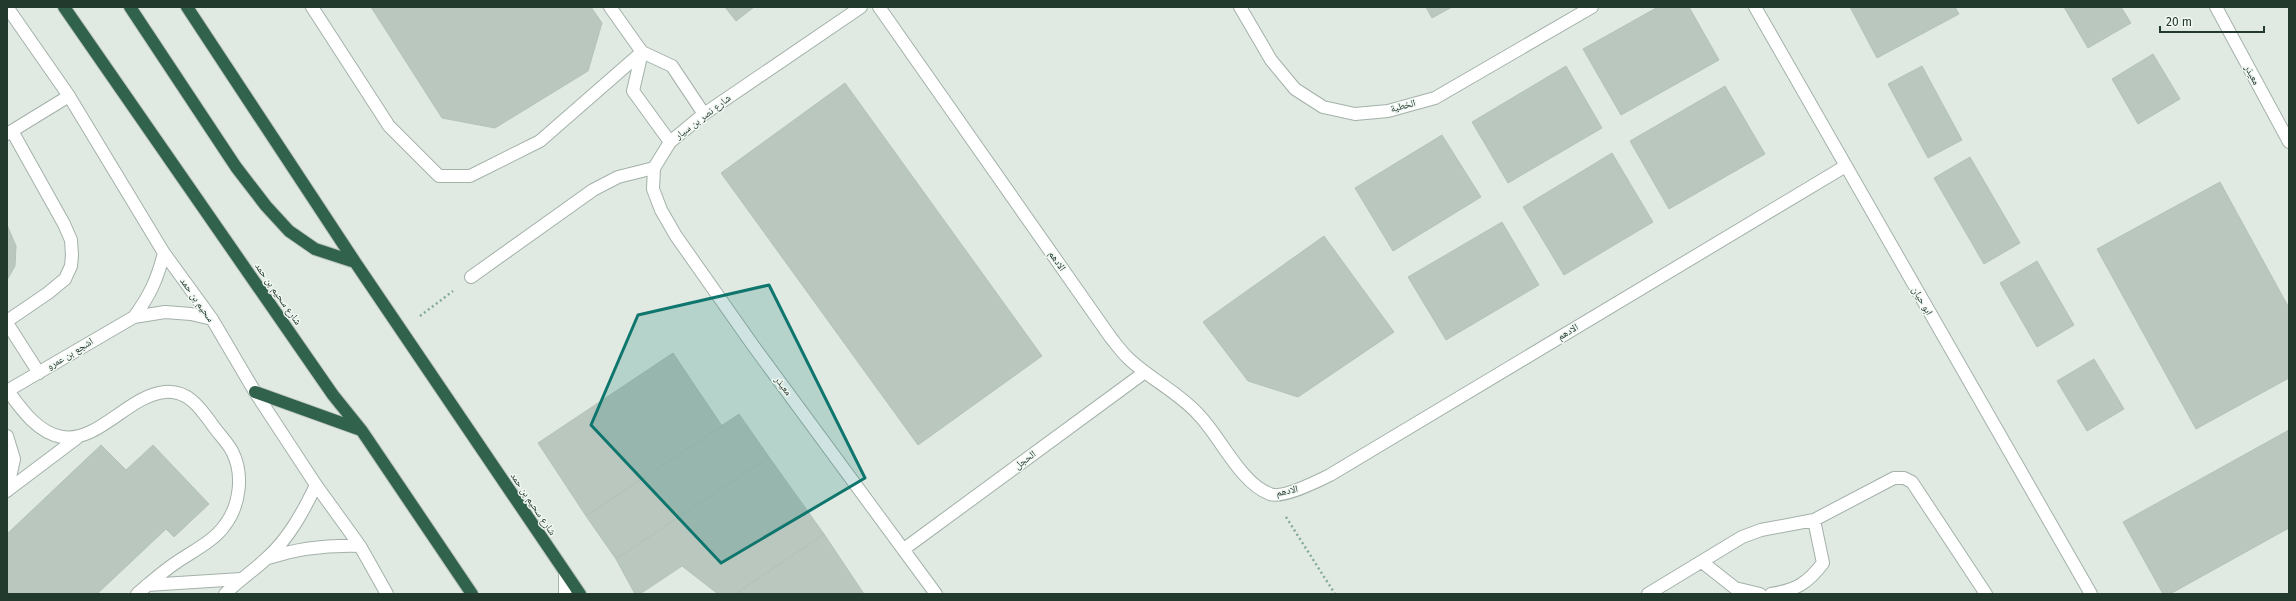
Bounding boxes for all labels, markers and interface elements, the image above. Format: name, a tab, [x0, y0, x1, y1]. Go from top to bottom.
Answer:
scale bar	[2160, 8, 2264, 34]
text: 20 m	[2166, 15, 2192, 29]
street label: معيذر	[2241, 62, 2262, 87]
street label: شارع نصر بن سيار	[672, 92, 734, 142]
street label: الخطية	[1389, 97, 1417, 115]
street label: الادهم	[1045, 249, 1068, 274]
street label: شارع سحيم بن حمد	[251, 261, 304, 328]
street label: سحيم بن حمد	[177, 276, 217, 325]
street label: ابو حيان	[1909, 285, 1935, 317]
street label: الادهم	[1555, 321, 1581, 344]
street label: اشجع بن عمرو	[45, 335, 95, 373]
street label: معيذر	[771, 373, 794, 398]
street label: الحجل	[1012, 448, 1038, 472]
street label: شارع سحيم بن حمد	[507, 470, 559, 538]
street label: الادهم	[1275, 483, 1299, 500]

